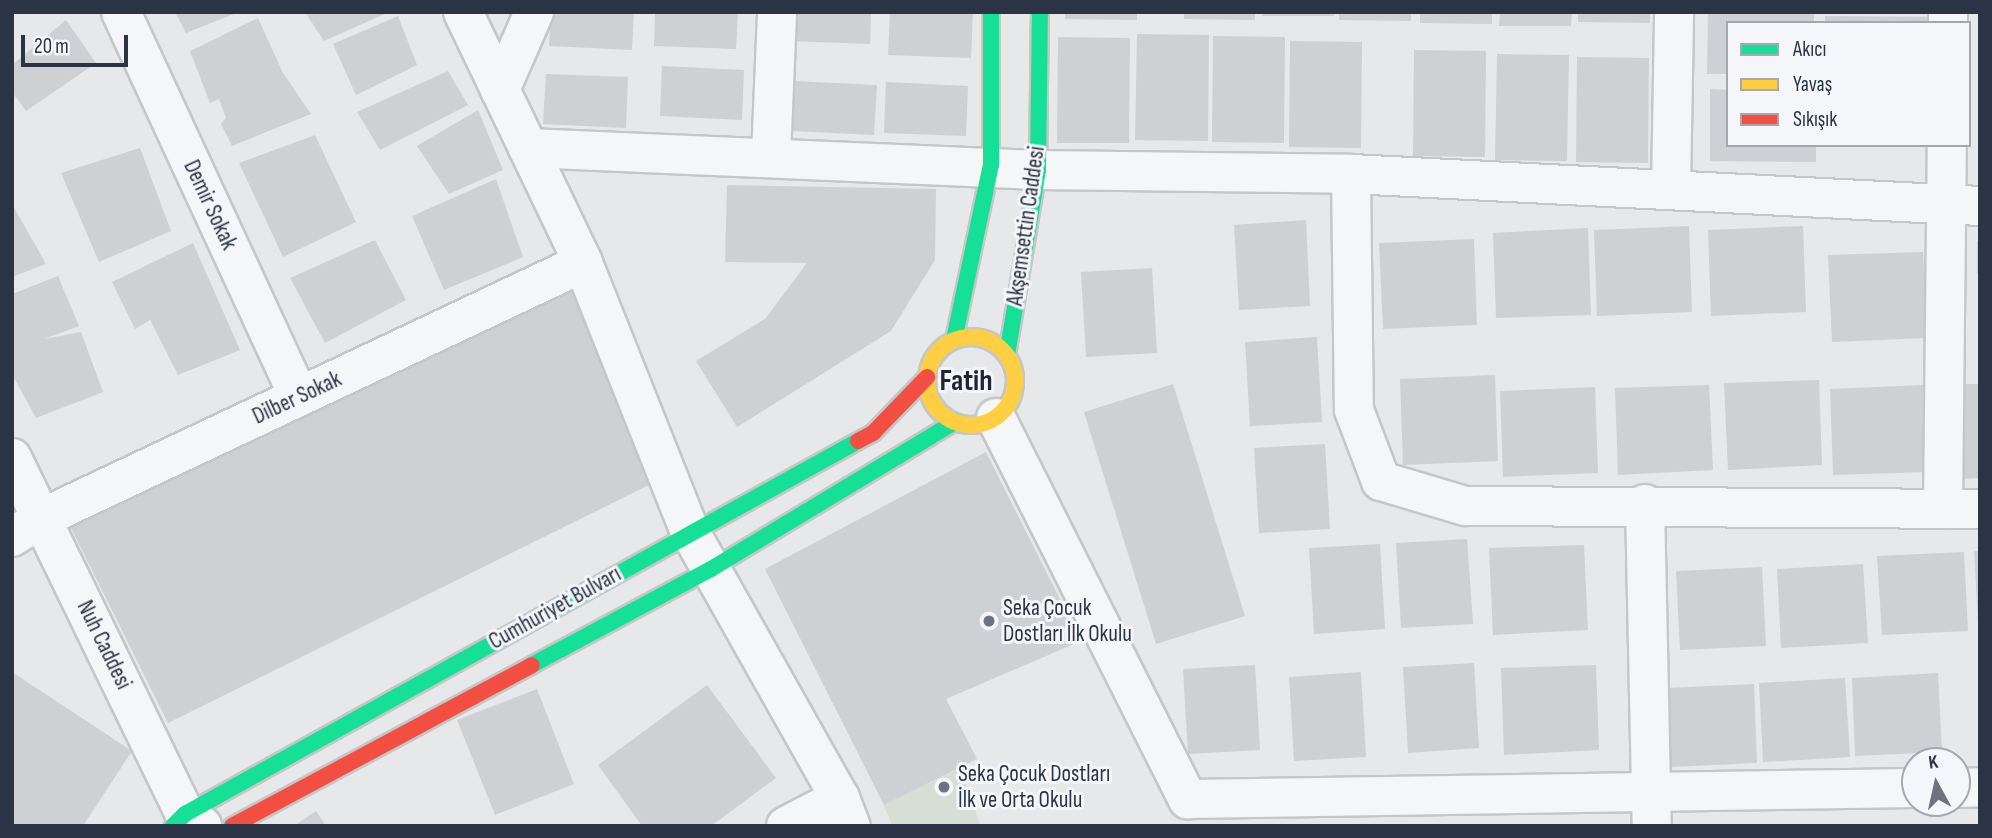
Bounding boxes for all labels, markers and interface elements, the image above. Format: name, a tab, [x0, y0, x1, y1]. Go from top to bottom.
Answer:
scale bar	[24, 21, 131, 65]
legend	[1726, 21, 1971, 147]
text: 20 m	[34, 34, 69, 59]
text: Akıcı	[1793, 37, 1826, 62]
text: Yavaş	[1793, 72, 1832, 97]
text: Sıkışık	[1793, 107, 1837, 132]
street label: Akşemsettin Caddesi	[1001, 145, 1051, 307]
street label: Demir Sokak	[177, 156, 243, 254]
district label: Fatih	[939, 363, 993, 399]
street label: Dilber Sokak	[248, 365, 346, 431]
street label: Cumhuriyet Bulvarı	[484, 560, 626, 656]
place label: Seka Çocuk Dostları İlk Okulu	[1003, 594, 1132, 648]
street label: Nuh Caddesi	[71, 596, 137, 694]
marker: Seka Çocuk Dostları İlk Okulu	[981, 613, 997, 629]
north arrow	[1901, 747, 1971, 817]
text: K	[1927, 751, 1940, 775]
place label: Seka Çocuk Dostları İlk ve Orta Okulu	[958, 760, 1110, 814]
marker: Seka Çocuk Dostları İlk ve Orta Okulu	[936, 779, 952, 795]

